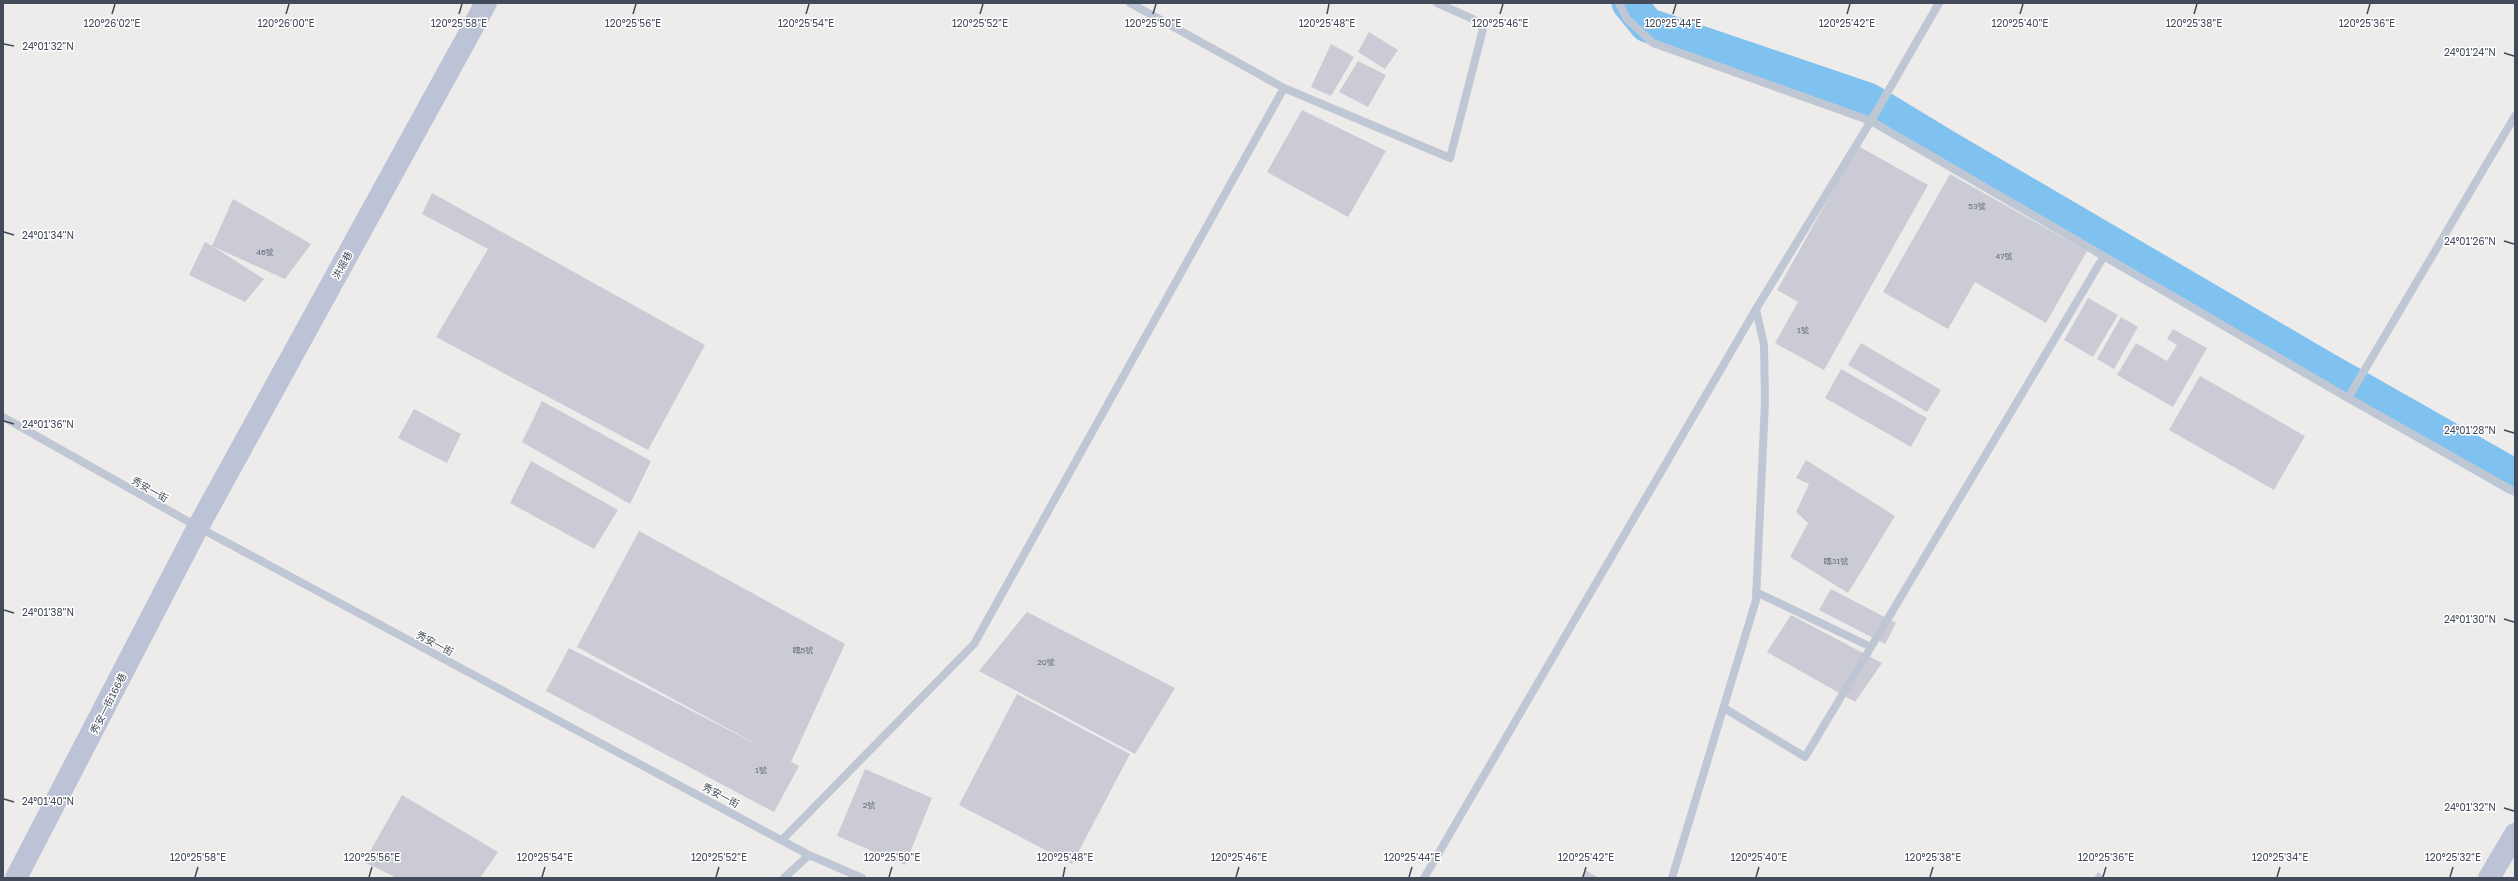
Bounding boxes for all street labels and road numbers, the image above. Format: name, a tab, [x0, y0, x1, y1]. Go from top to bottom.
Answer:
street label: 洪堀巷	[329, 249, 355, 281]
street label: 秀安一街	[130, 474, 170, 504]
street label: 秀安一街	[415, 628, 455, 658]
street label: 秀安一街166巷	[87, 670, 129, 736]
street label: 秀安一街	[701, 780, 741, 810]

